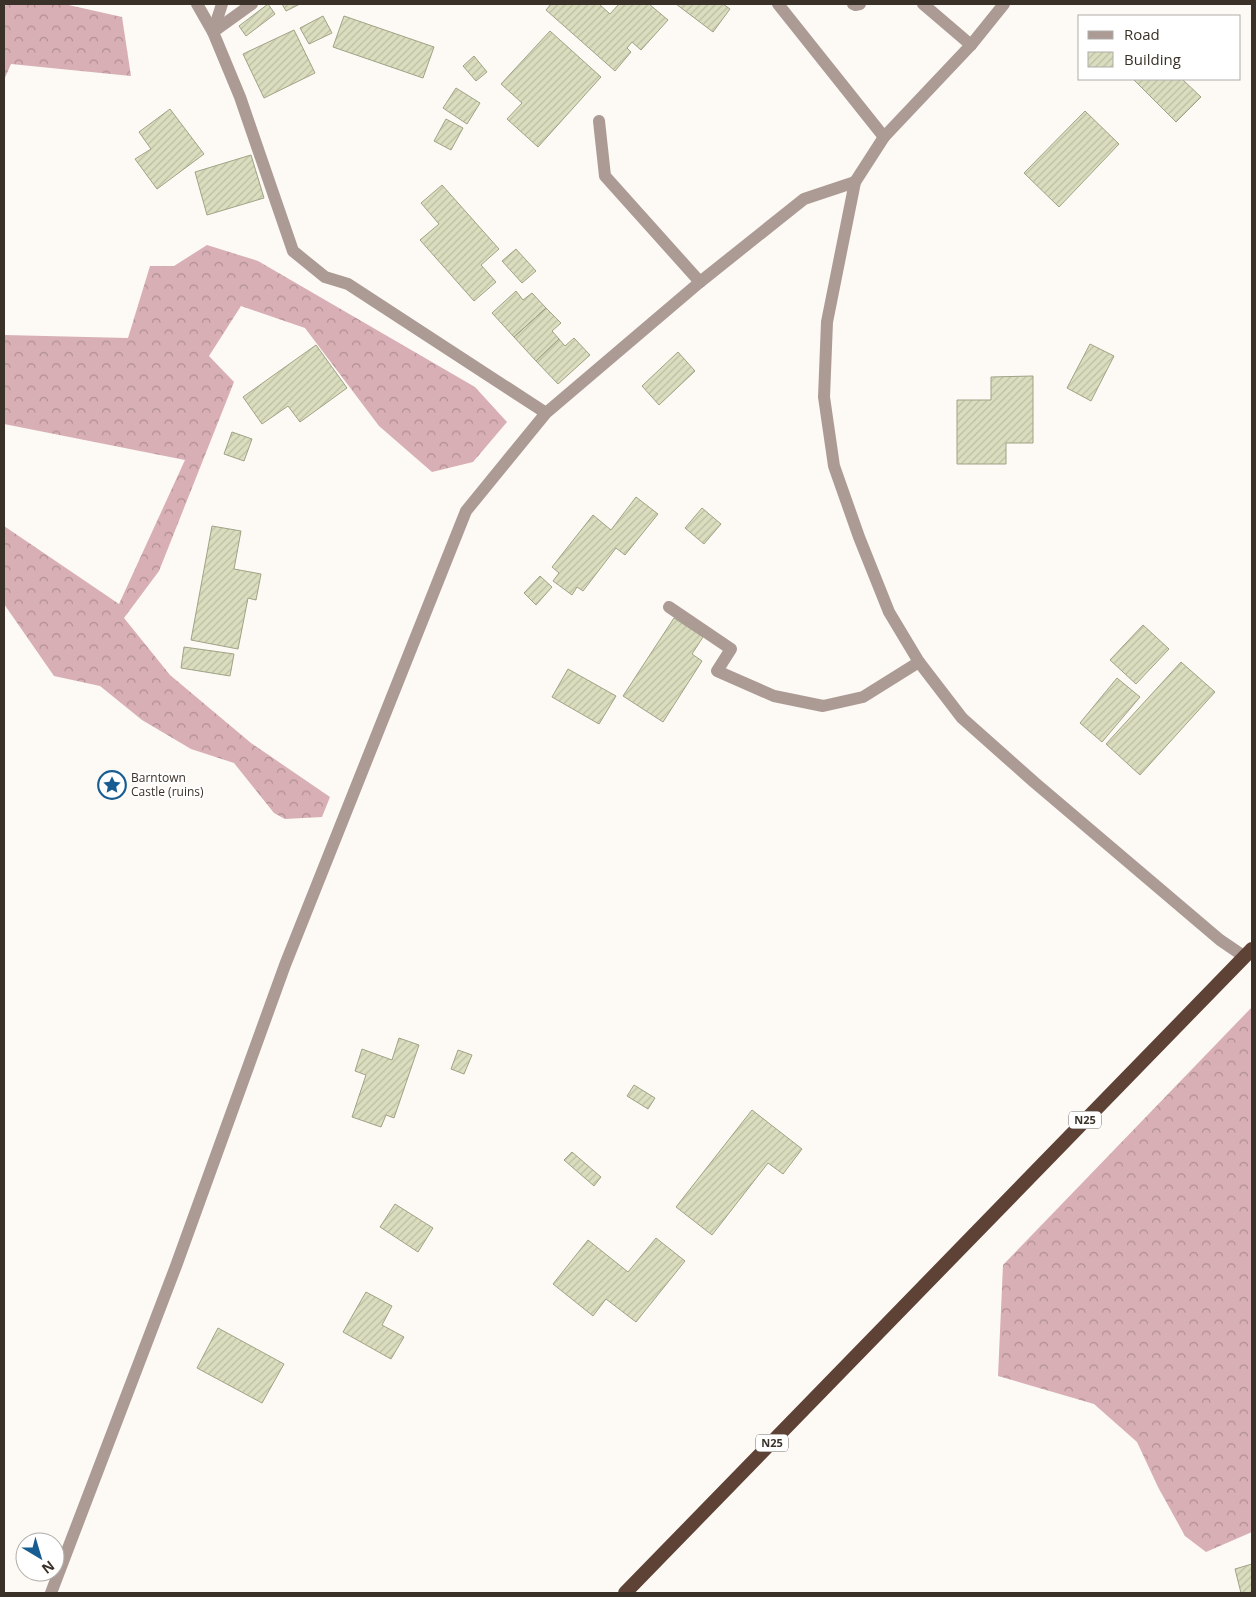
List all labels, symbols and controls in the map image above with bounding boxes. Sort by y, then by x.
legend [1078,15,1241,80]
text: Road [1124,24,1160,44]
text: Building [1124,49,1181,69]
place label: Barntown Castle (ruins) [131,769,204,800]
place icon: Barntown Castle (ruins) [97,770,127,800]
road number: N25 [1069,1112,1101,1128]
road number: N25 [756,1435,788,1452]
north arrow [15,1532,65,1582]
text: N [38,1557,59,1579]

